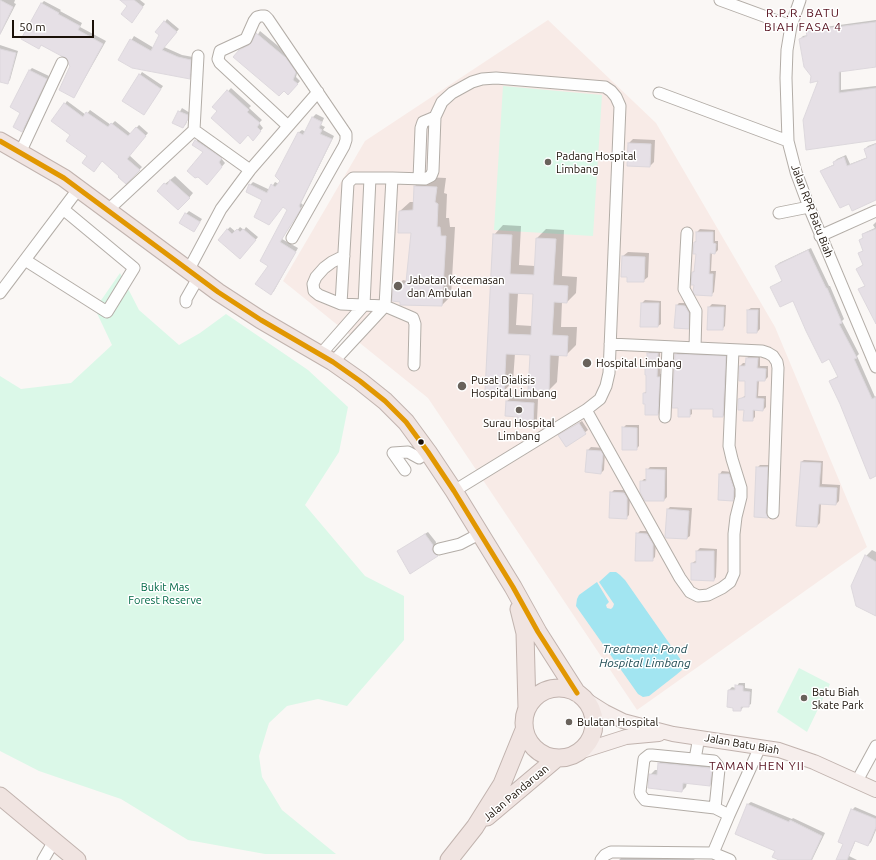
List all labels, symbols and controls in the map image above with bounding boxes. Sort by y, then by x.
district label: R.P.R. BATU BIAH FASA 4 [764,6,842,34]
scale bar [14,12,96,38]
text: 50 m [19,20,46,33]
place label: Padang Hospital Limbang [556,149,636,175]
marker: Padang Hospital Limbang [543,157,553,167]
street label: Jalan RPR Batu Biah [788,163,836,259]
place label: Jabatan Kecemasan dan Ambulan [407,273,505,299]
marker: Jabatan Kecemasan dan Ambulan [392,280,404,292]
place label: Hospital Limbang [596,356,682,370]
marker: Hospital Limbang [581,357,593,369]
place label: Pusat Dialisis Hospital Limbang [471,373,557,399]
marker: Pusat Dialisis Hospital Limbang [456,380,468,392]
marker: Surau Hospital Limbang [514,405,524,415]
place label: Surau Hospital Limbang [483,416,555,442]
unlabelled marker [416,437,426,447]
park label: Bukit Mas Forest Reserve [128,580,202,606]
water label: Treatment Pond Hospital Limbang [599,642,691,670]
place label: Batu Biah Skate Park [812,685,864,711]
marker: Batu Biah Skate Park [799,693,809,703]
place label: Bulatan Hospital [577,715,658,729]
marker: Bulatan Hospital [564,717,574,727]
street label: Jalan Batu Biah [704,731,780,757]
district label: TAMAN HEN YII [709,759,805,773]
street label: Jalan Pandaruan [481,762,551,824]

